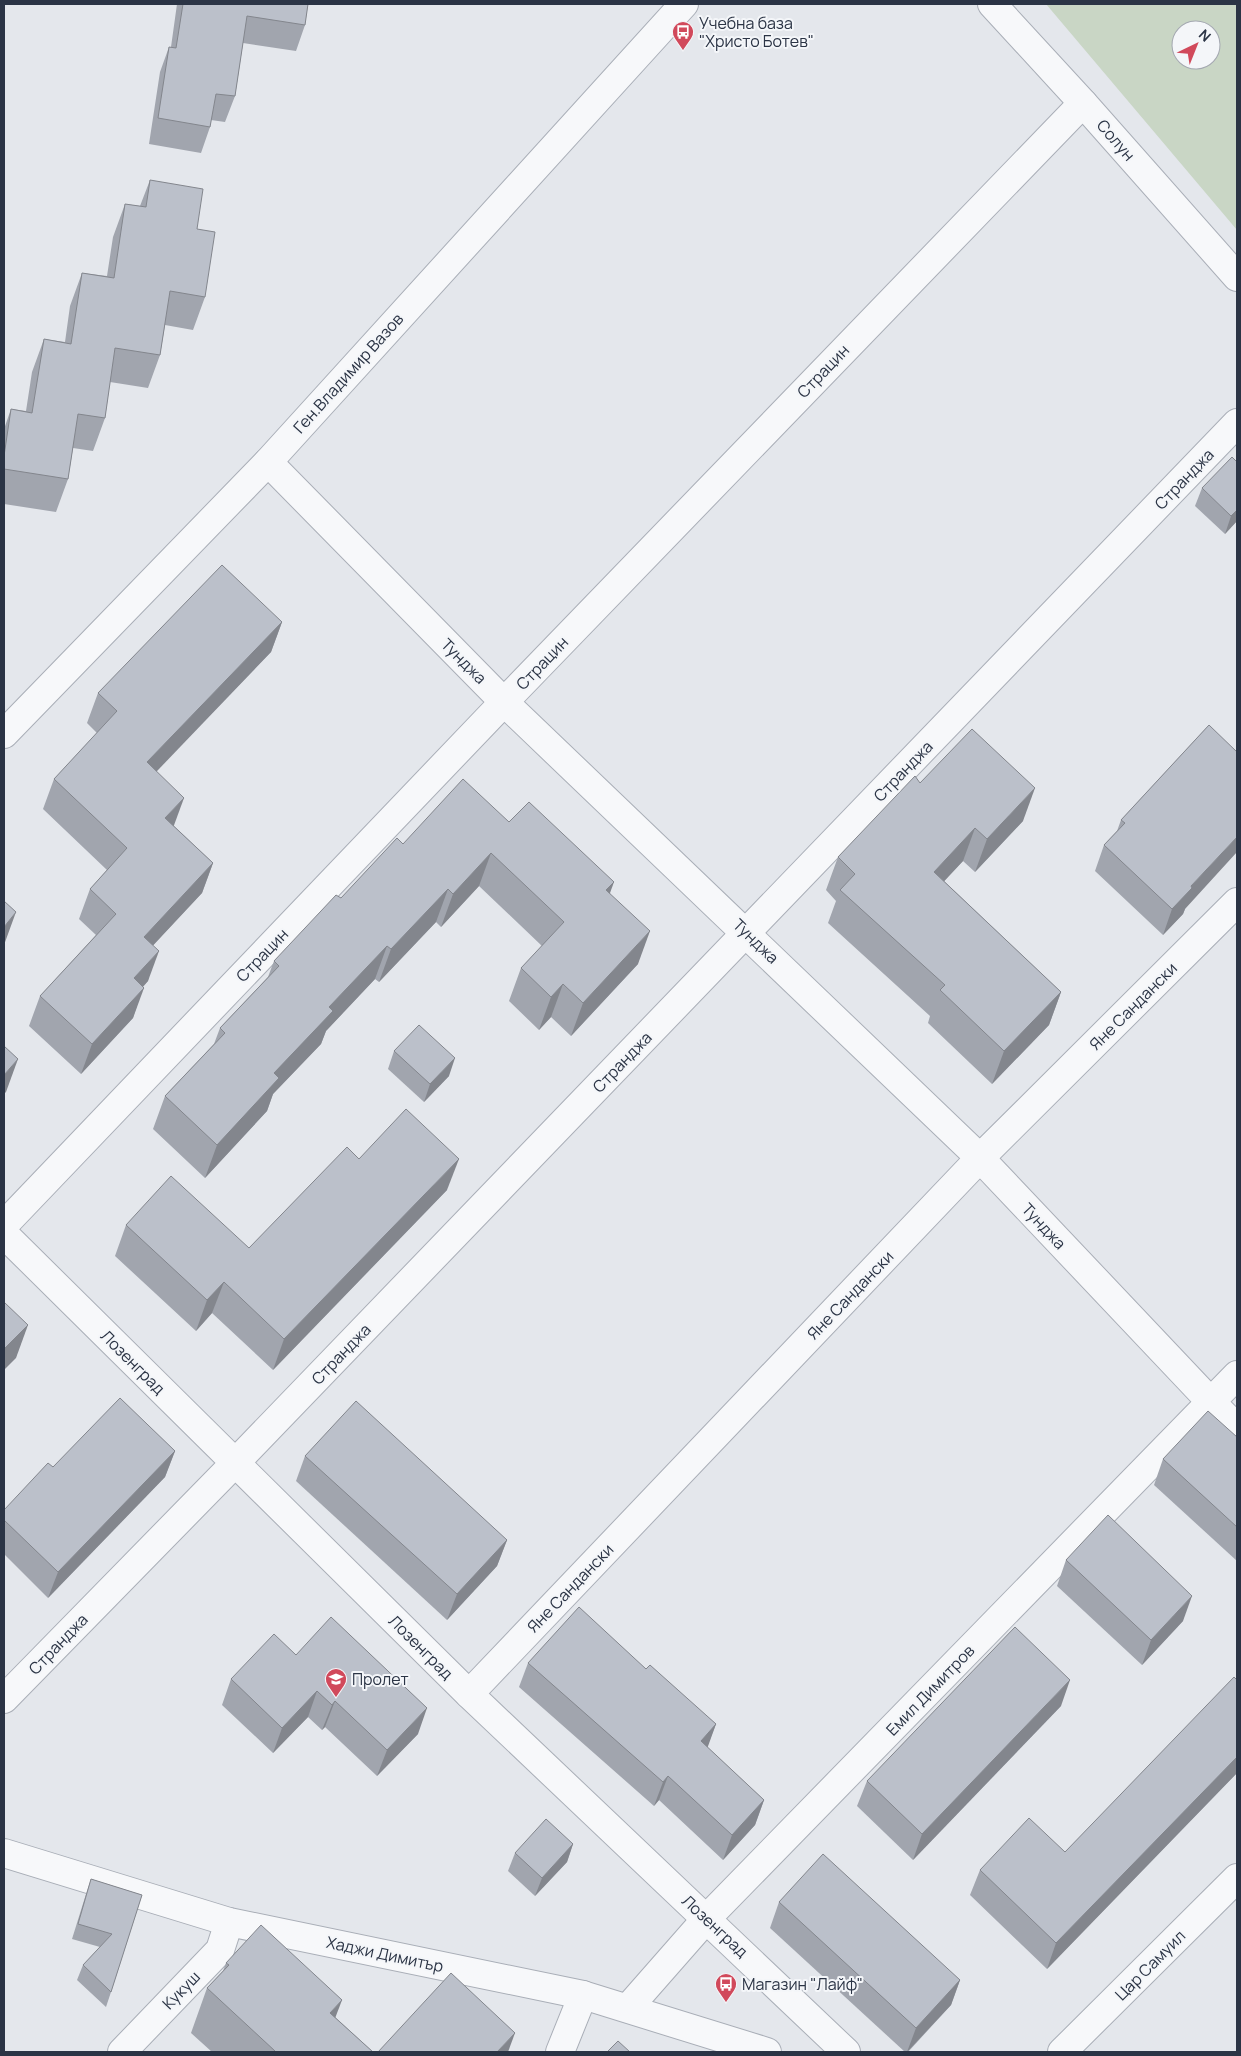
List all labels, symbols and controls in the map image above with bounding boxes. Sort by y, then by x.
place label: Учебна база "Христо Ботев" [699,12,814,52]
bus stop icon: Учебна база "Христо Ботев" [671,20,695,51]
north arrow [1171,20,1221,70]
text: N [1195,25,1215,46]
street label: Солун [1092,115,1140,165]
street label: Ген.Владимир Вазов [288,308,408,438]
street label: Страцин [792,339,854,403]
street label: Странджа [1149,444,1219,514]
street label: Страцин [511,631,573,695]
street label: Тунджа [437,634,491,688]
street label: Странджа [868,736,938,806]
street label: Тунджа [728,914,784,968]
street label: Страцин [231,923,293,987]
street label: Яне Сандански [1084,957,1182,1055]
street label: Странджа [587,1027,657,1097]
street label: Тунджа [1017,1198,1071,1254]
street label: Яне Сандански [802,1246,898,1344]
street label: Странджа [306,1319,376,1389]
street label: Лозенград [96,1325,170,1399]
street label: Яне Сандански [522,1539,618,1637]
street label: Странджа [23,1609,93,1679]
street label: Лозенград [384,1610,458,1684]
street label: Емил Димитров [881,1639,979,1740]
school or university icon: Пролет [324,1667,348,1698]
place label: Пролет [352,1668,409,1690]
street label: Лозенград [677,1890,753,1963]
street label: Цар Самуил [1110,1925,1190,2005]
street label: Хаджи Димитър [324,1931,446,1977]
street label: Кукуш [157,1966,205,2014]
bus stop icon: Магазин "Лайф" [714,1972,738,2003]
place label: Магазин "Лайф" [742,1973,863,1995]

